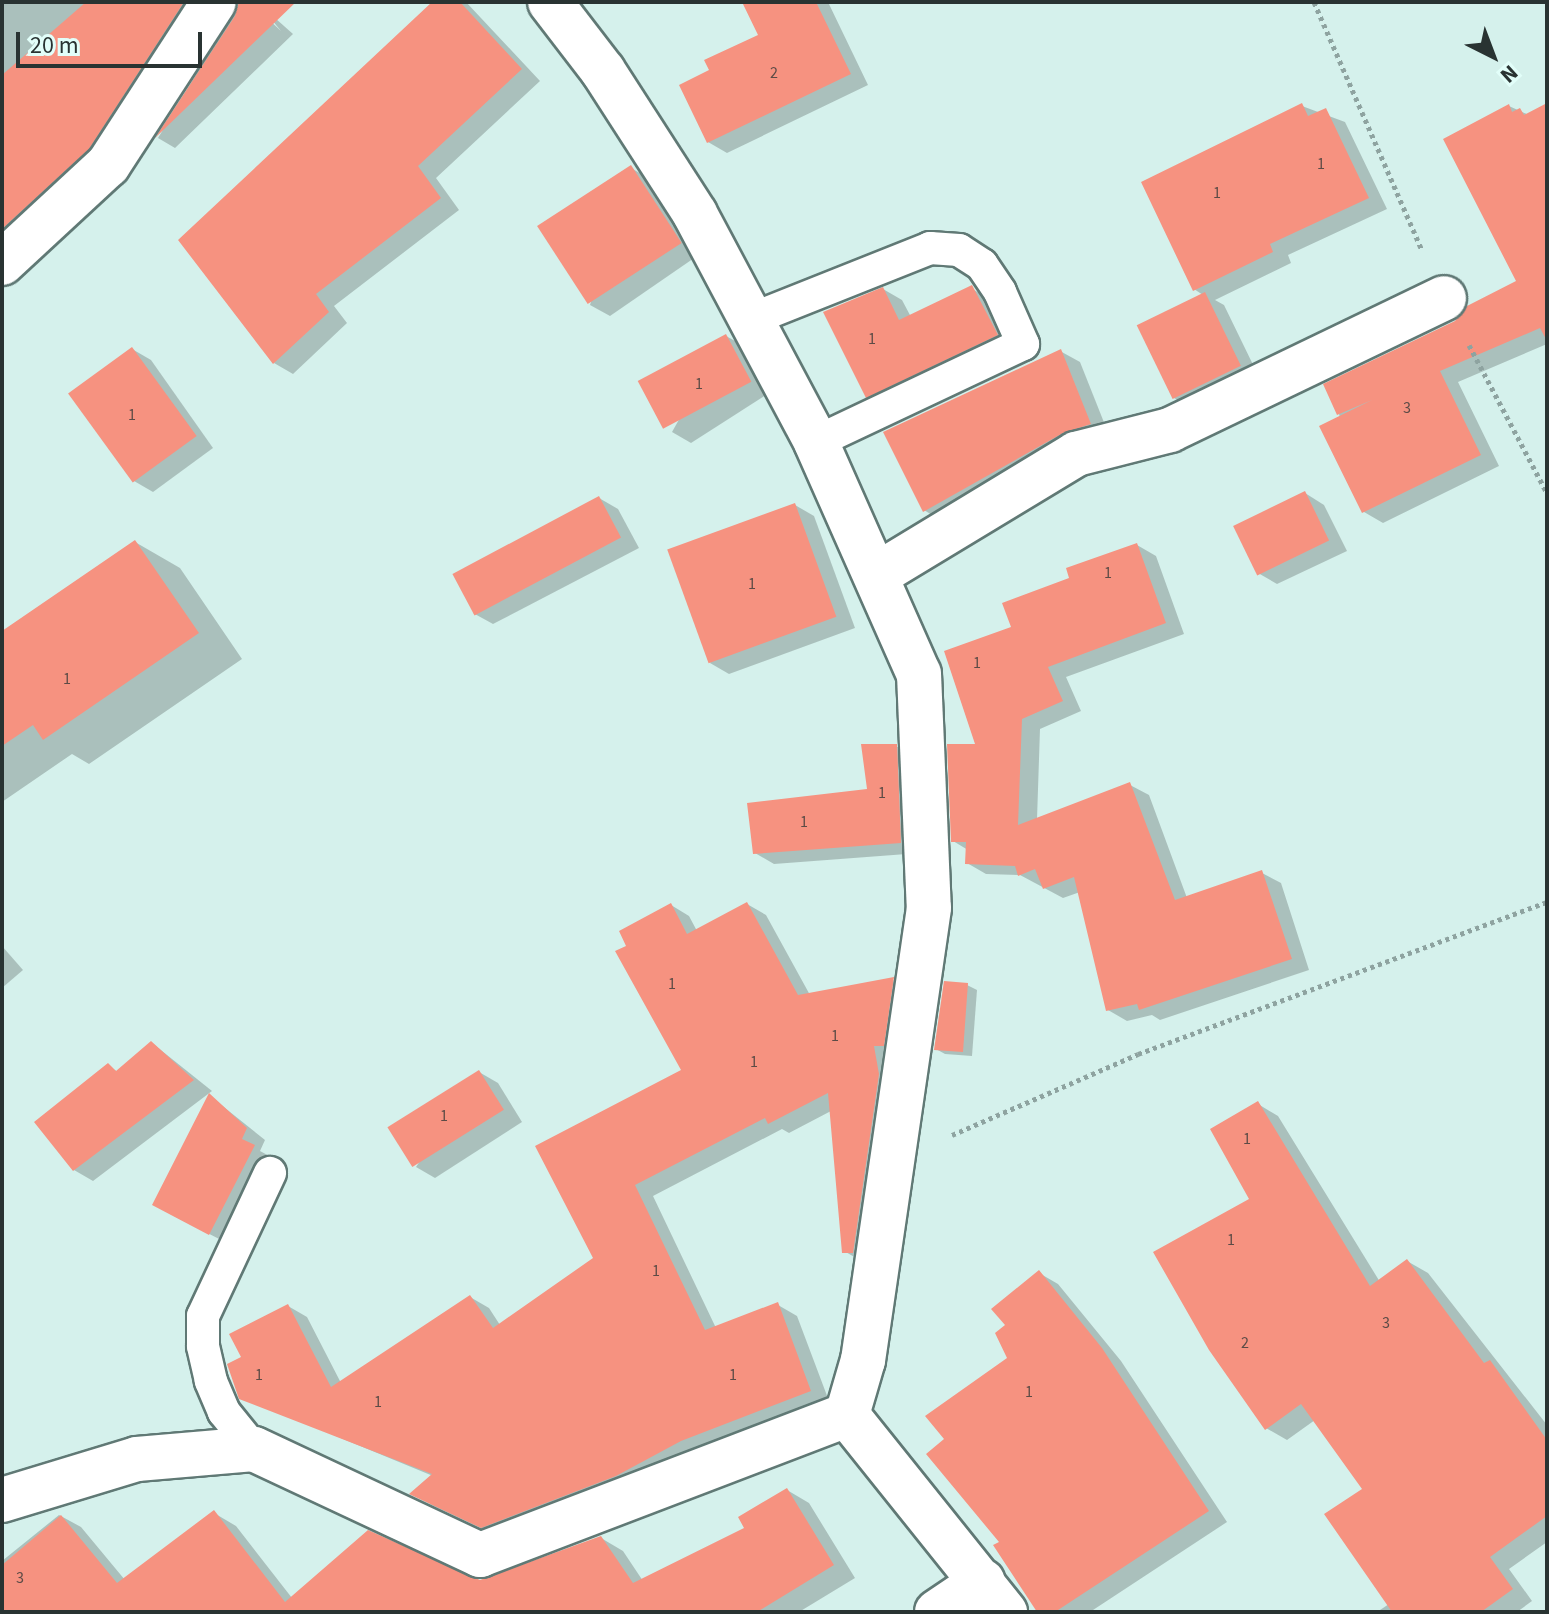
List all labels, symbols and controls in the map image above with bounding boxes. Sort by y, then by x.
scale bar [20,16,206,66]
north arrow [1453,16,1533,96]
text: 20 m [30,28,79,63]
text: N [1493,57,1525,91]
house number: 2 [770,63,778,83]
house number: 1 [1317,154,1325,174]
house number: 1 [1213,183,1221,203]
house number: 1 [868,329,876,349]
house number: 1 [695,374,703,394]
house number: 3 [1403,398,1411,418]
house number: 1 [128,405,136,425]
house number: 1 [1104,563,1112,583]
house number: 1 [748,574,756,594]
house number: 1 [973,653,981,673]
house number: 1 [63,669,71,689]
house number: 1 [878,783,886,803]
house number: 1 [800,812,808,832]
house number: 1 [668,974,676,994]
house number: 1 [831,1026,839,1046]
house number: 1 [750,1052,758,1072]
house number: 1 [440,1106,448,1126]
house number: 1 [1243,1129,1251,1149]
house number: 1 [1227,1230,1235,1250]
house number: 1 [652,1261,660,1281]
house number: 3 [1382,1313,1390,1333]
house number: 2 [1241,1333,1249,1353]
house number: 1 [255,1365,263,1385]
house number: 1 [729,1365,737,1385]
house number: 1 [1025,1382,1033,1402]
house number: 1 [374,1392,382,1412]
house number: 3 [16,1568,24,1588]

